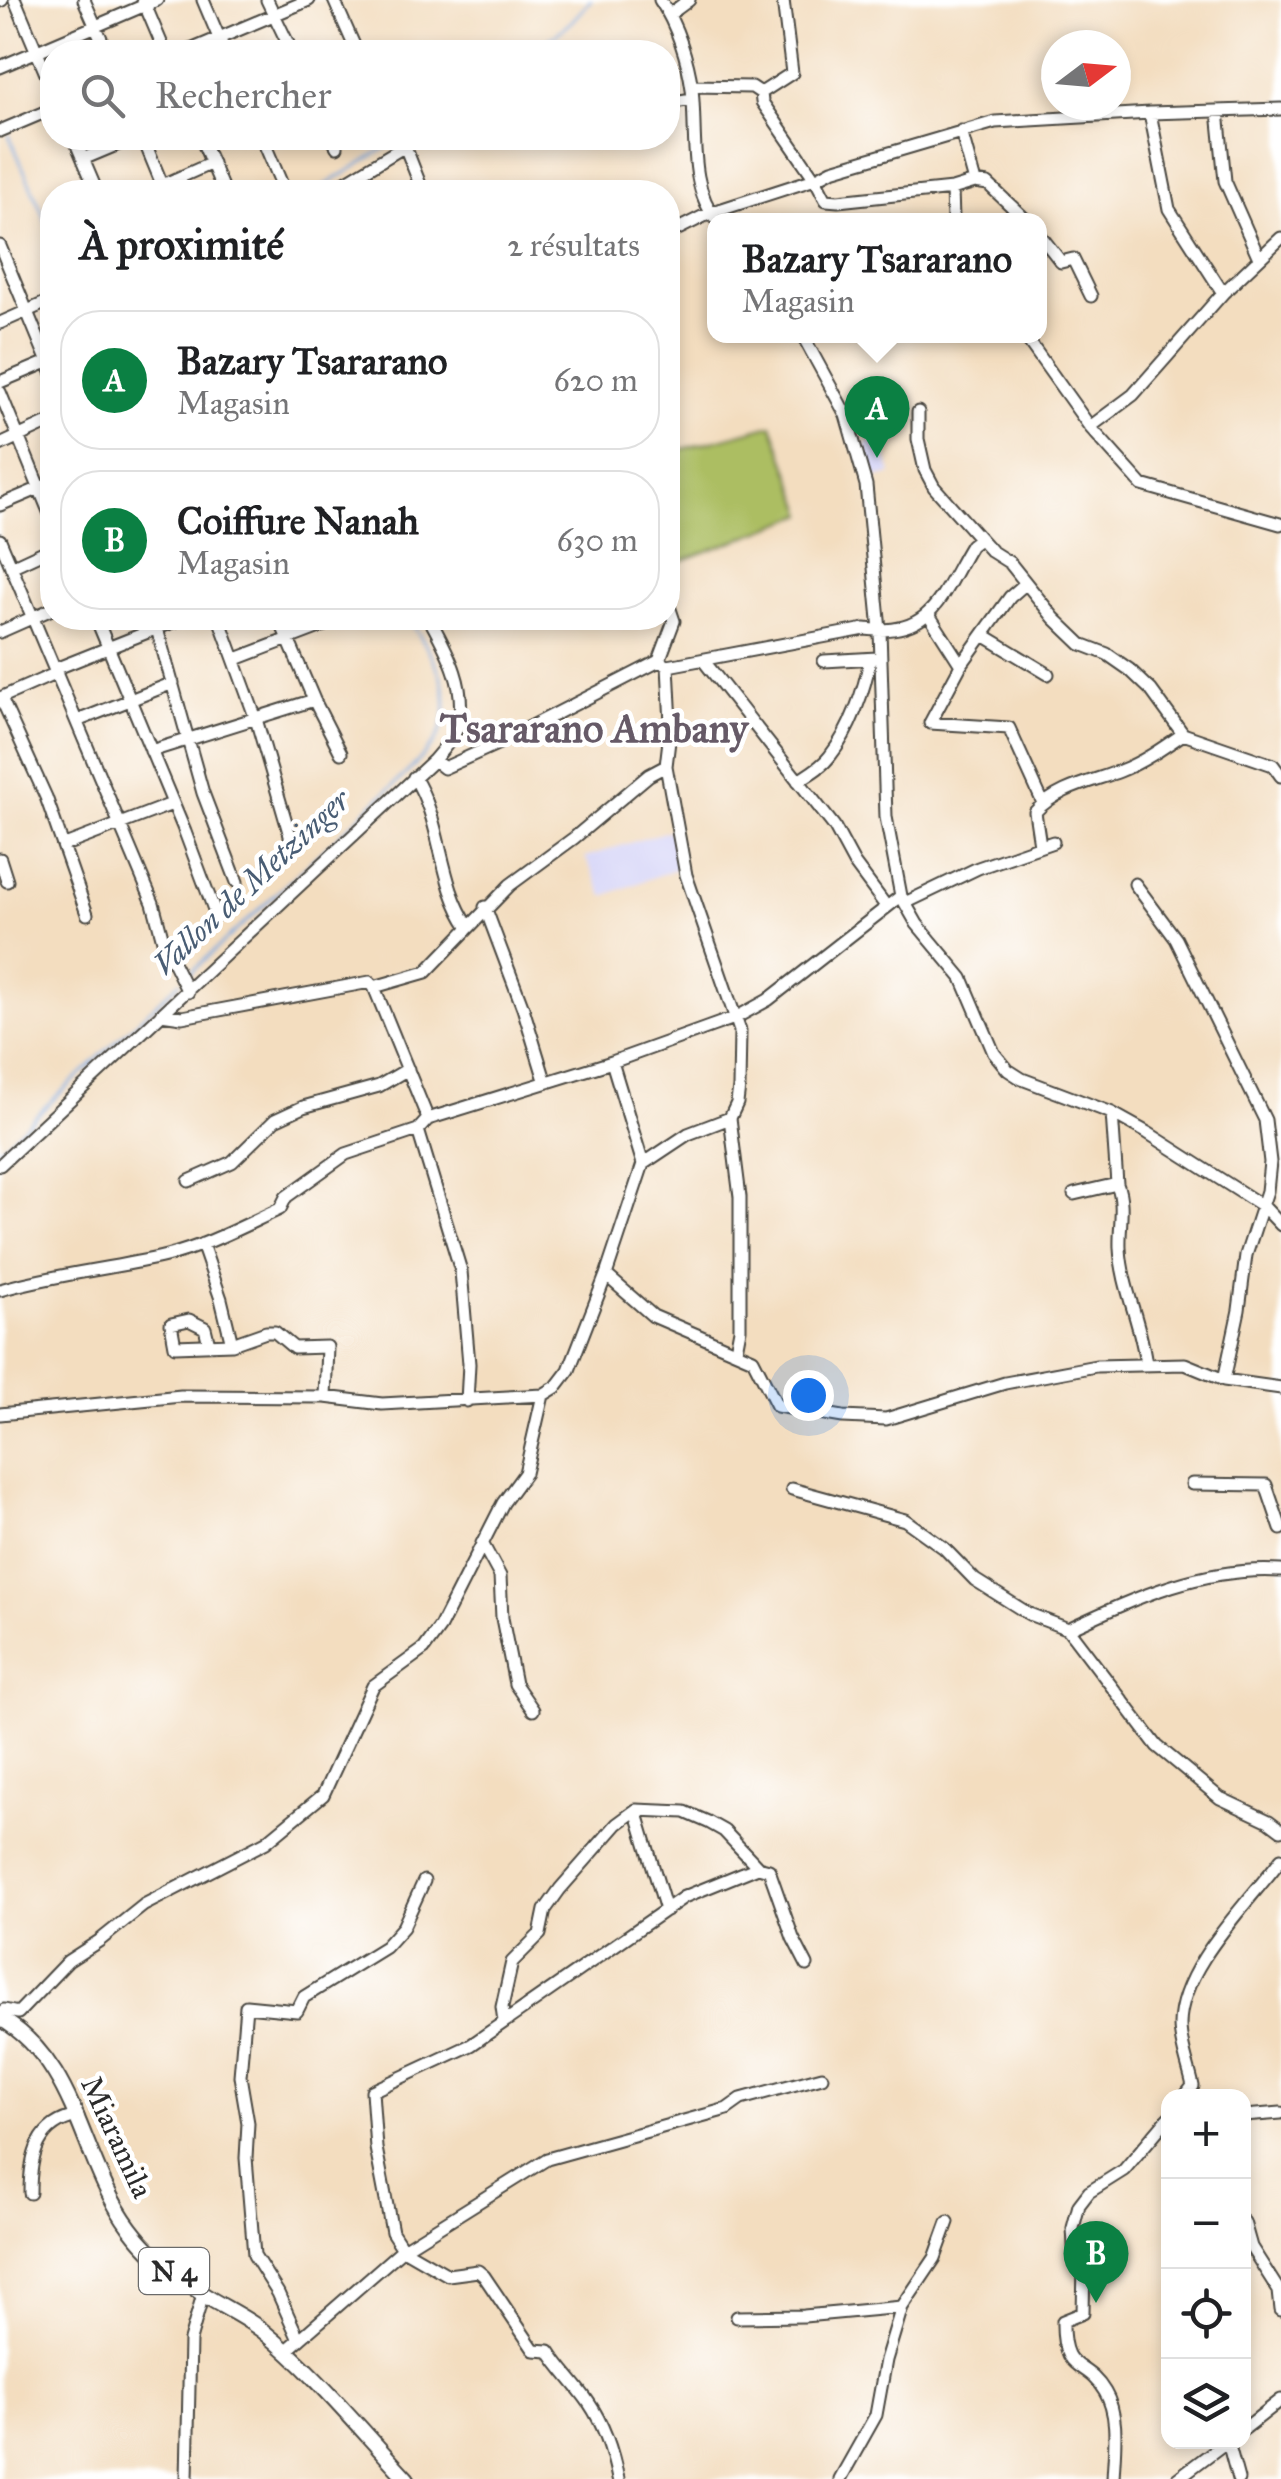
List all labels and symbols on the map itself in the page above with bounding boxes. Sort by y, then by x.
north arrow [1041,30,1131,120]
pin: A [844,376,910,458]
district label: Tsararano Ambany [440,704,750,753]
water label: Vallon de Metzinger [144,780,359,984]
your location [783,1370,834,1421]
street label: Miaramila [73,2070,161,2204]
pin: B [1064,2220,1128,2303]
road number: N 4 [139,2248,209,2294]

